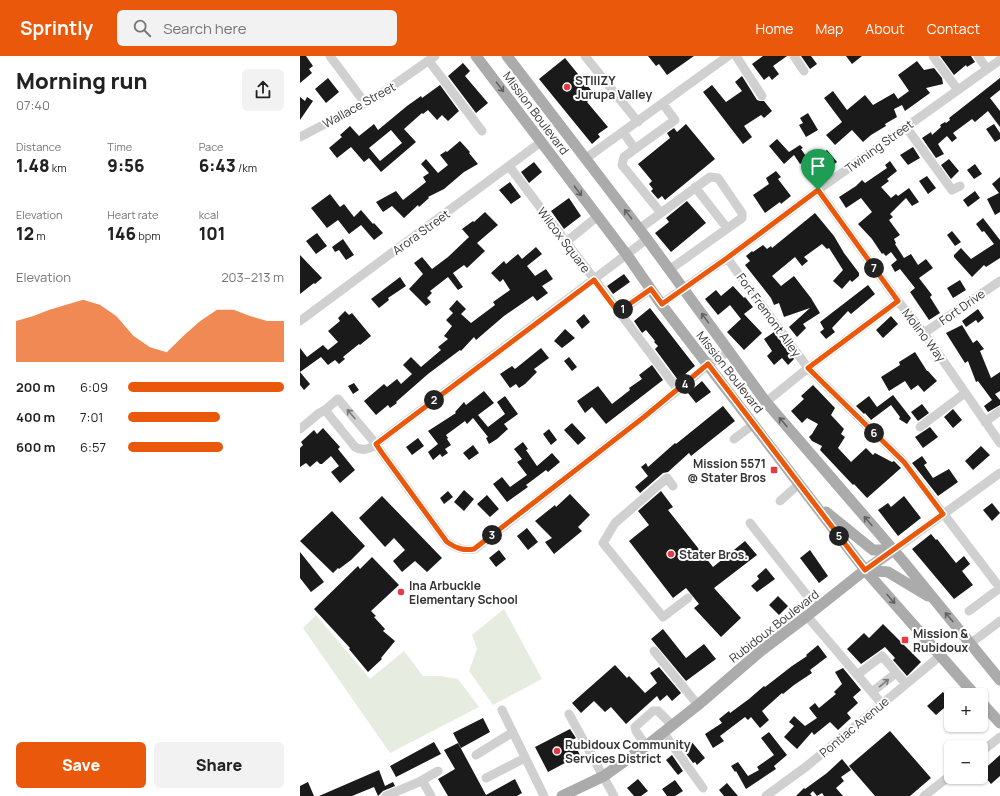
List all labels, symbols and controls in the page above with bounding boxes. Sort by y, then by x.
search box [117,10,397,46]
text: Sprintly [20,15,93,41]
icon: search [131,17,153,39]
text: Search here [163,18,247,39]
text: Home [756,19,793,38]
text: Map [815,19,843,38]
text: About [865,19,905,38]
text: Contact [927,19,980,38]
text: Morning run [16,66,147,96]
street label: Mission Boulevard [499,68,573,158]
button: share [242,69,284,111]
place label: STIIIZY Jurupa Valley [575,72,652,103]
street label: Wallace Street [320,78,399,132]
one-way arrow [496,81,504,92]
marker: STIIIZY Jurupa Valley [562,82,572,92]
text: 07:40 [16,96,50,114]
street label: Twining Street [842,115,917,176]
text: Distance [16,139,61,154]
text: Time [107,139,132,154]
text: Pace [199,139,224,154]
pin [801,149,835,190]
text: 1.48 [16,154,50,177]
text: 9:56 [107,154,145,177]
text: 6:43 [199,154,236,177]
icon: arrive [807,155,829,177]
text: km [50,160,67,175]
text: /km [236,160,257,175]
one-way arrow [574,185,583,196]
street label: Wilcox Square [534,204,594,276]
street label: Arora Street [389,205,453,259]
text: Elevation [16,207,62,222]
text: Heart rate [107,207,158,222]
text: kcal [199,207,219,222]
one-way arrow [623,209,632,220]
text: 12 [16,222,34,245]
text: 146 [107,222,136,245]
text: 101 [199,222,226,245]
text: m [34,228,46,243]
text: bpm [136,228,161,243]
pin: 7 [864,258,884,278]
text: 7 [871,260,877,275]
text: Elevation [16,268,71,286]
text: 203–213 m [221,268,284,286]
street label: Fort Fremont Alley [733,270,806,361]
street label: Fort Drive [936,285,988,329]
pin: 1 [613,299,633,319]
text: 1 [621,301,625,316]
street label: Molino Way [898,305,950,366]
one-way arrow [701,313,709,324]
street label: Mission Boulevard [693,327,767,417]
pin: 4 [675,374,695,394]
text: 4 [682,376,688,391]
text: 200 m [16,378,55,396]
text: 6:09 [80,378,108,396]
pin: 2 [424,390,444,410]
text: 2 [431,392,437,407]
text: 400 m [16,408,55,426]
text: 7:01 [80,408,103,426]
one-way arrow [346,409,355,420]
one-way arrow [779,417,788,428]
pin: 6 [864,423,884,443]
text: 6 [871,425,877,440]
text: 600 m [16,438,55,456]
text: 6:57 [80,438,106,456]
place label: Mission 5571 @ Stater Bros [687,455,766,486]
marker: Mission 5571 @ Stater Bros [769,465,779,475]
one-way arrow [864,515,873,526]
pin: 3 [482,525,502,545]
pin: 5 [829,526,849,546]
text: 3 [489,527,495,542]
text: 5 [836,528,842,543]
place label: Stater Bros. [679,546,748,563]
marker: Stater Bros. [666,549,676,559]
place label: Ina Arbuckle Elementary School [409,577,518,608]
street label: Rubidoux Boulevard [726,586,822,666]
marker: Ina Arbuckle Elementary School [396,587,406,597]
one-way arrow [886,594,895,605]
one-way arrow [945,612,954,622]
place label: Mission & Rubidoux [913,625,969,656]
marker: Mission & Rubidoux [900,635,910,645]
one-way arrow [878,678,889,687]
map controls [944,688,988,784]
button: + [944,688,988,732]
street label: Pontiac Avenue [816,693,892,761]
place label: Rubidoux Community Services District [565,736,691,767]
button: − [944,740,988,784]
button: Save [16,742,146,788]
button: Share [154,742,284,788]
marker: Rubidoux Community Services District [552,746,562,756]

